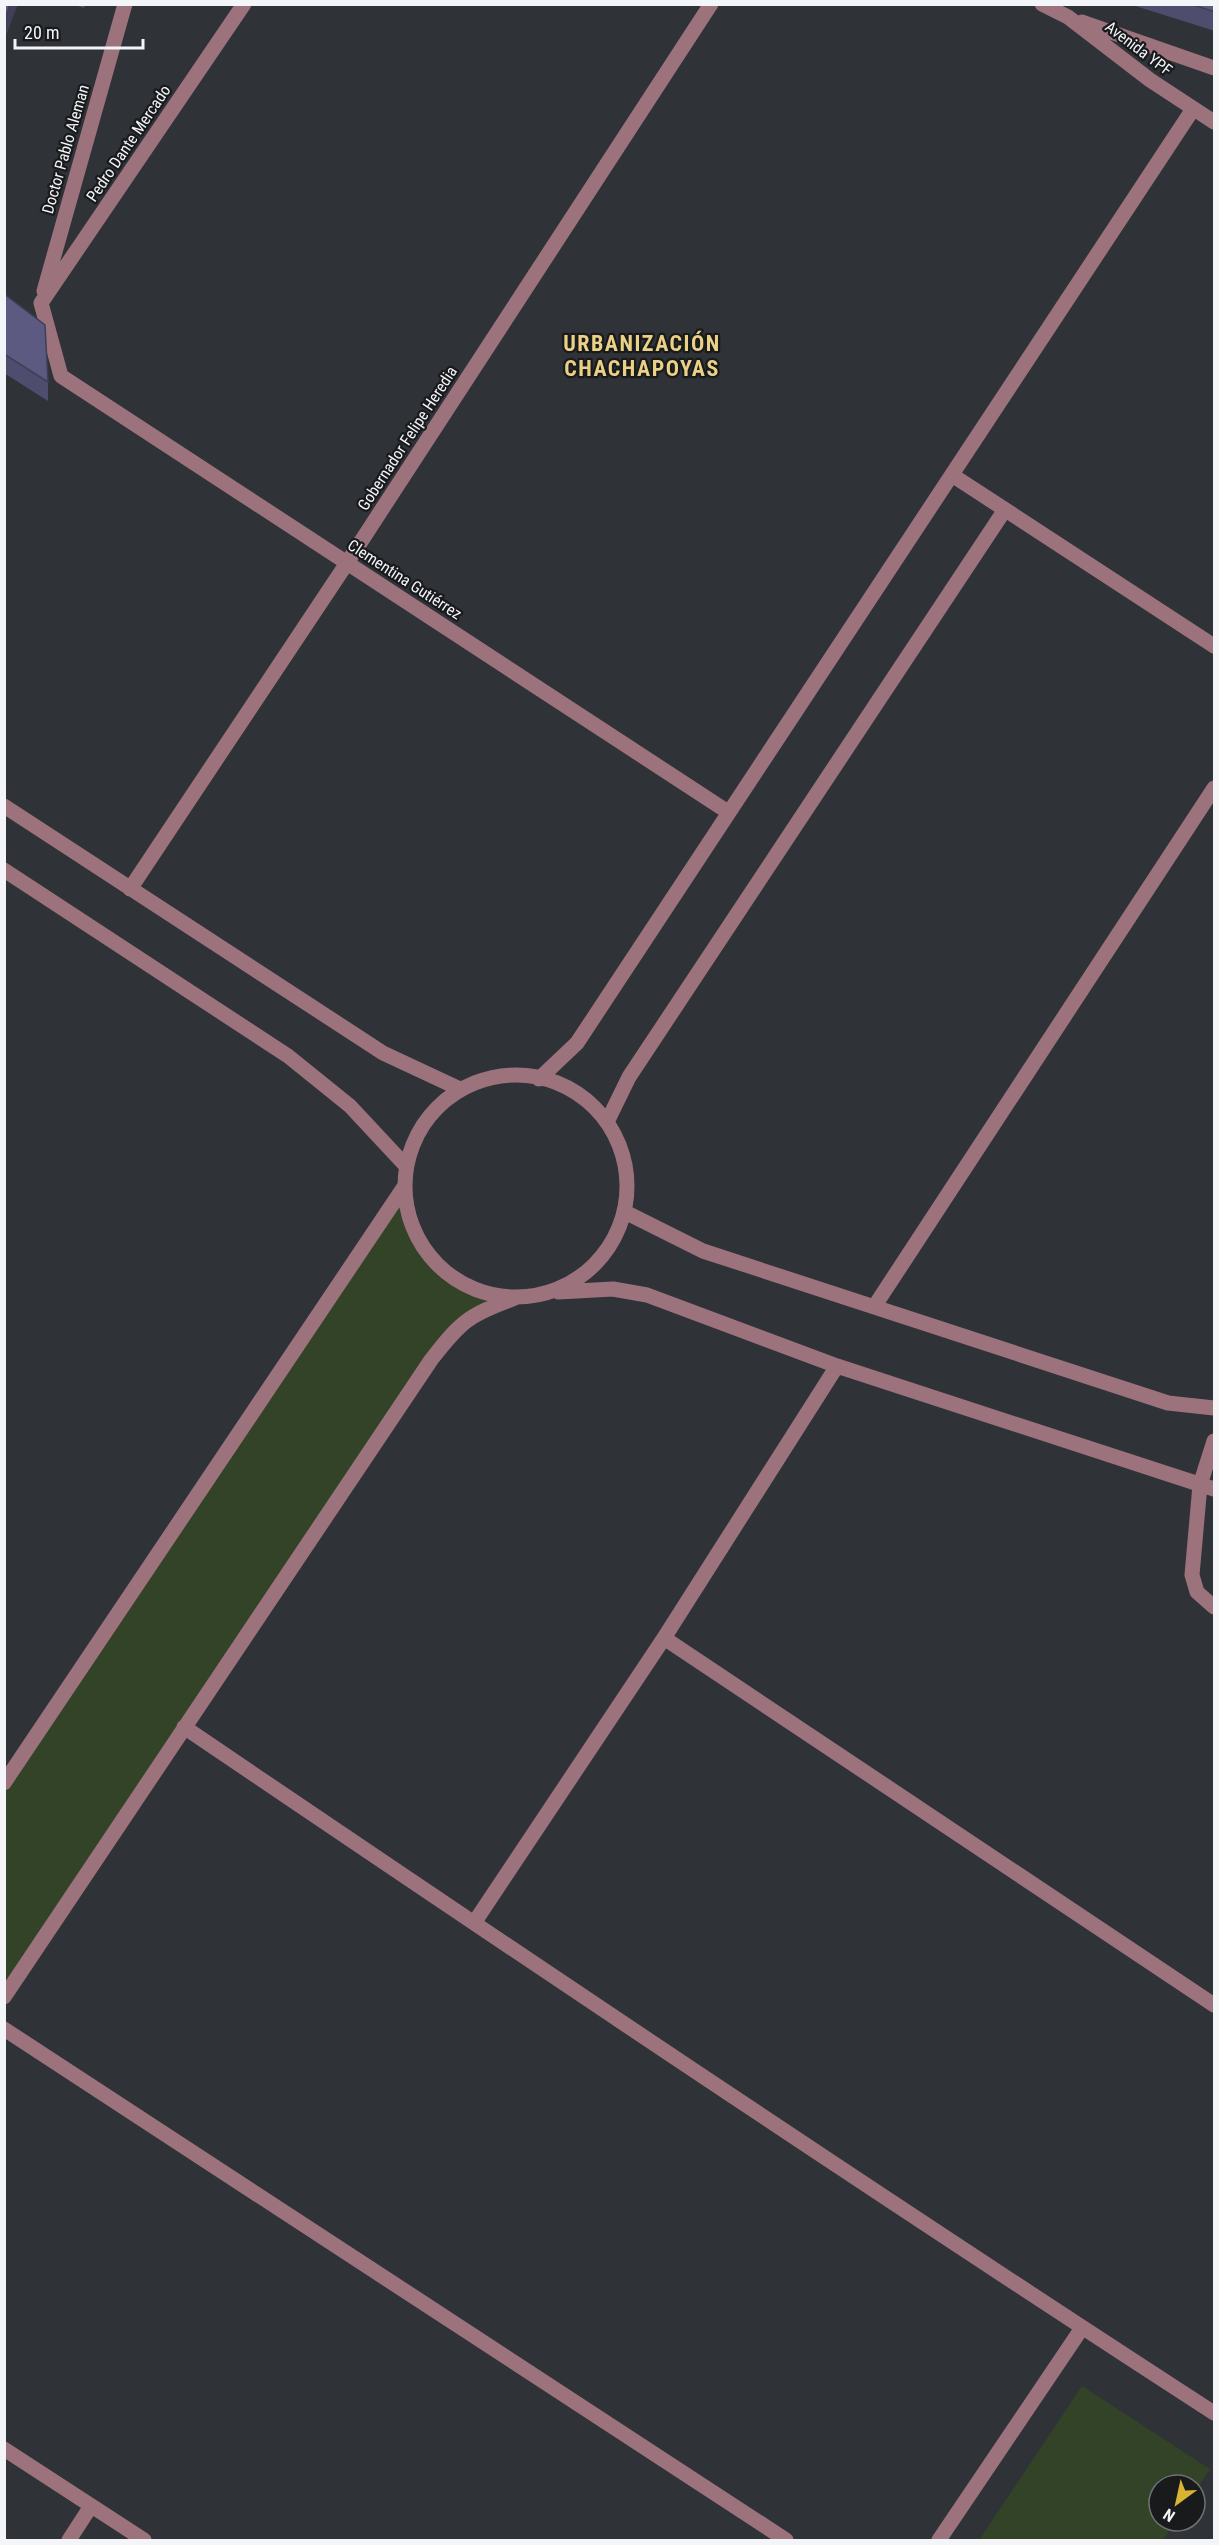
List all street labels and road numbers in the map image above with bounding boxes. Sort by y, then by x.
street label: Avenida YPF [1102,17,1176,80]
street label: Pedro Dante Mercado [82,81,174,205]
street label: Doctor Pablo Aleman [38,82,93,216]
street label: Gobernador Felipe Heredia [354,363,461,514]
street label: Clementina Gutiérrez [344,535,465,623]

